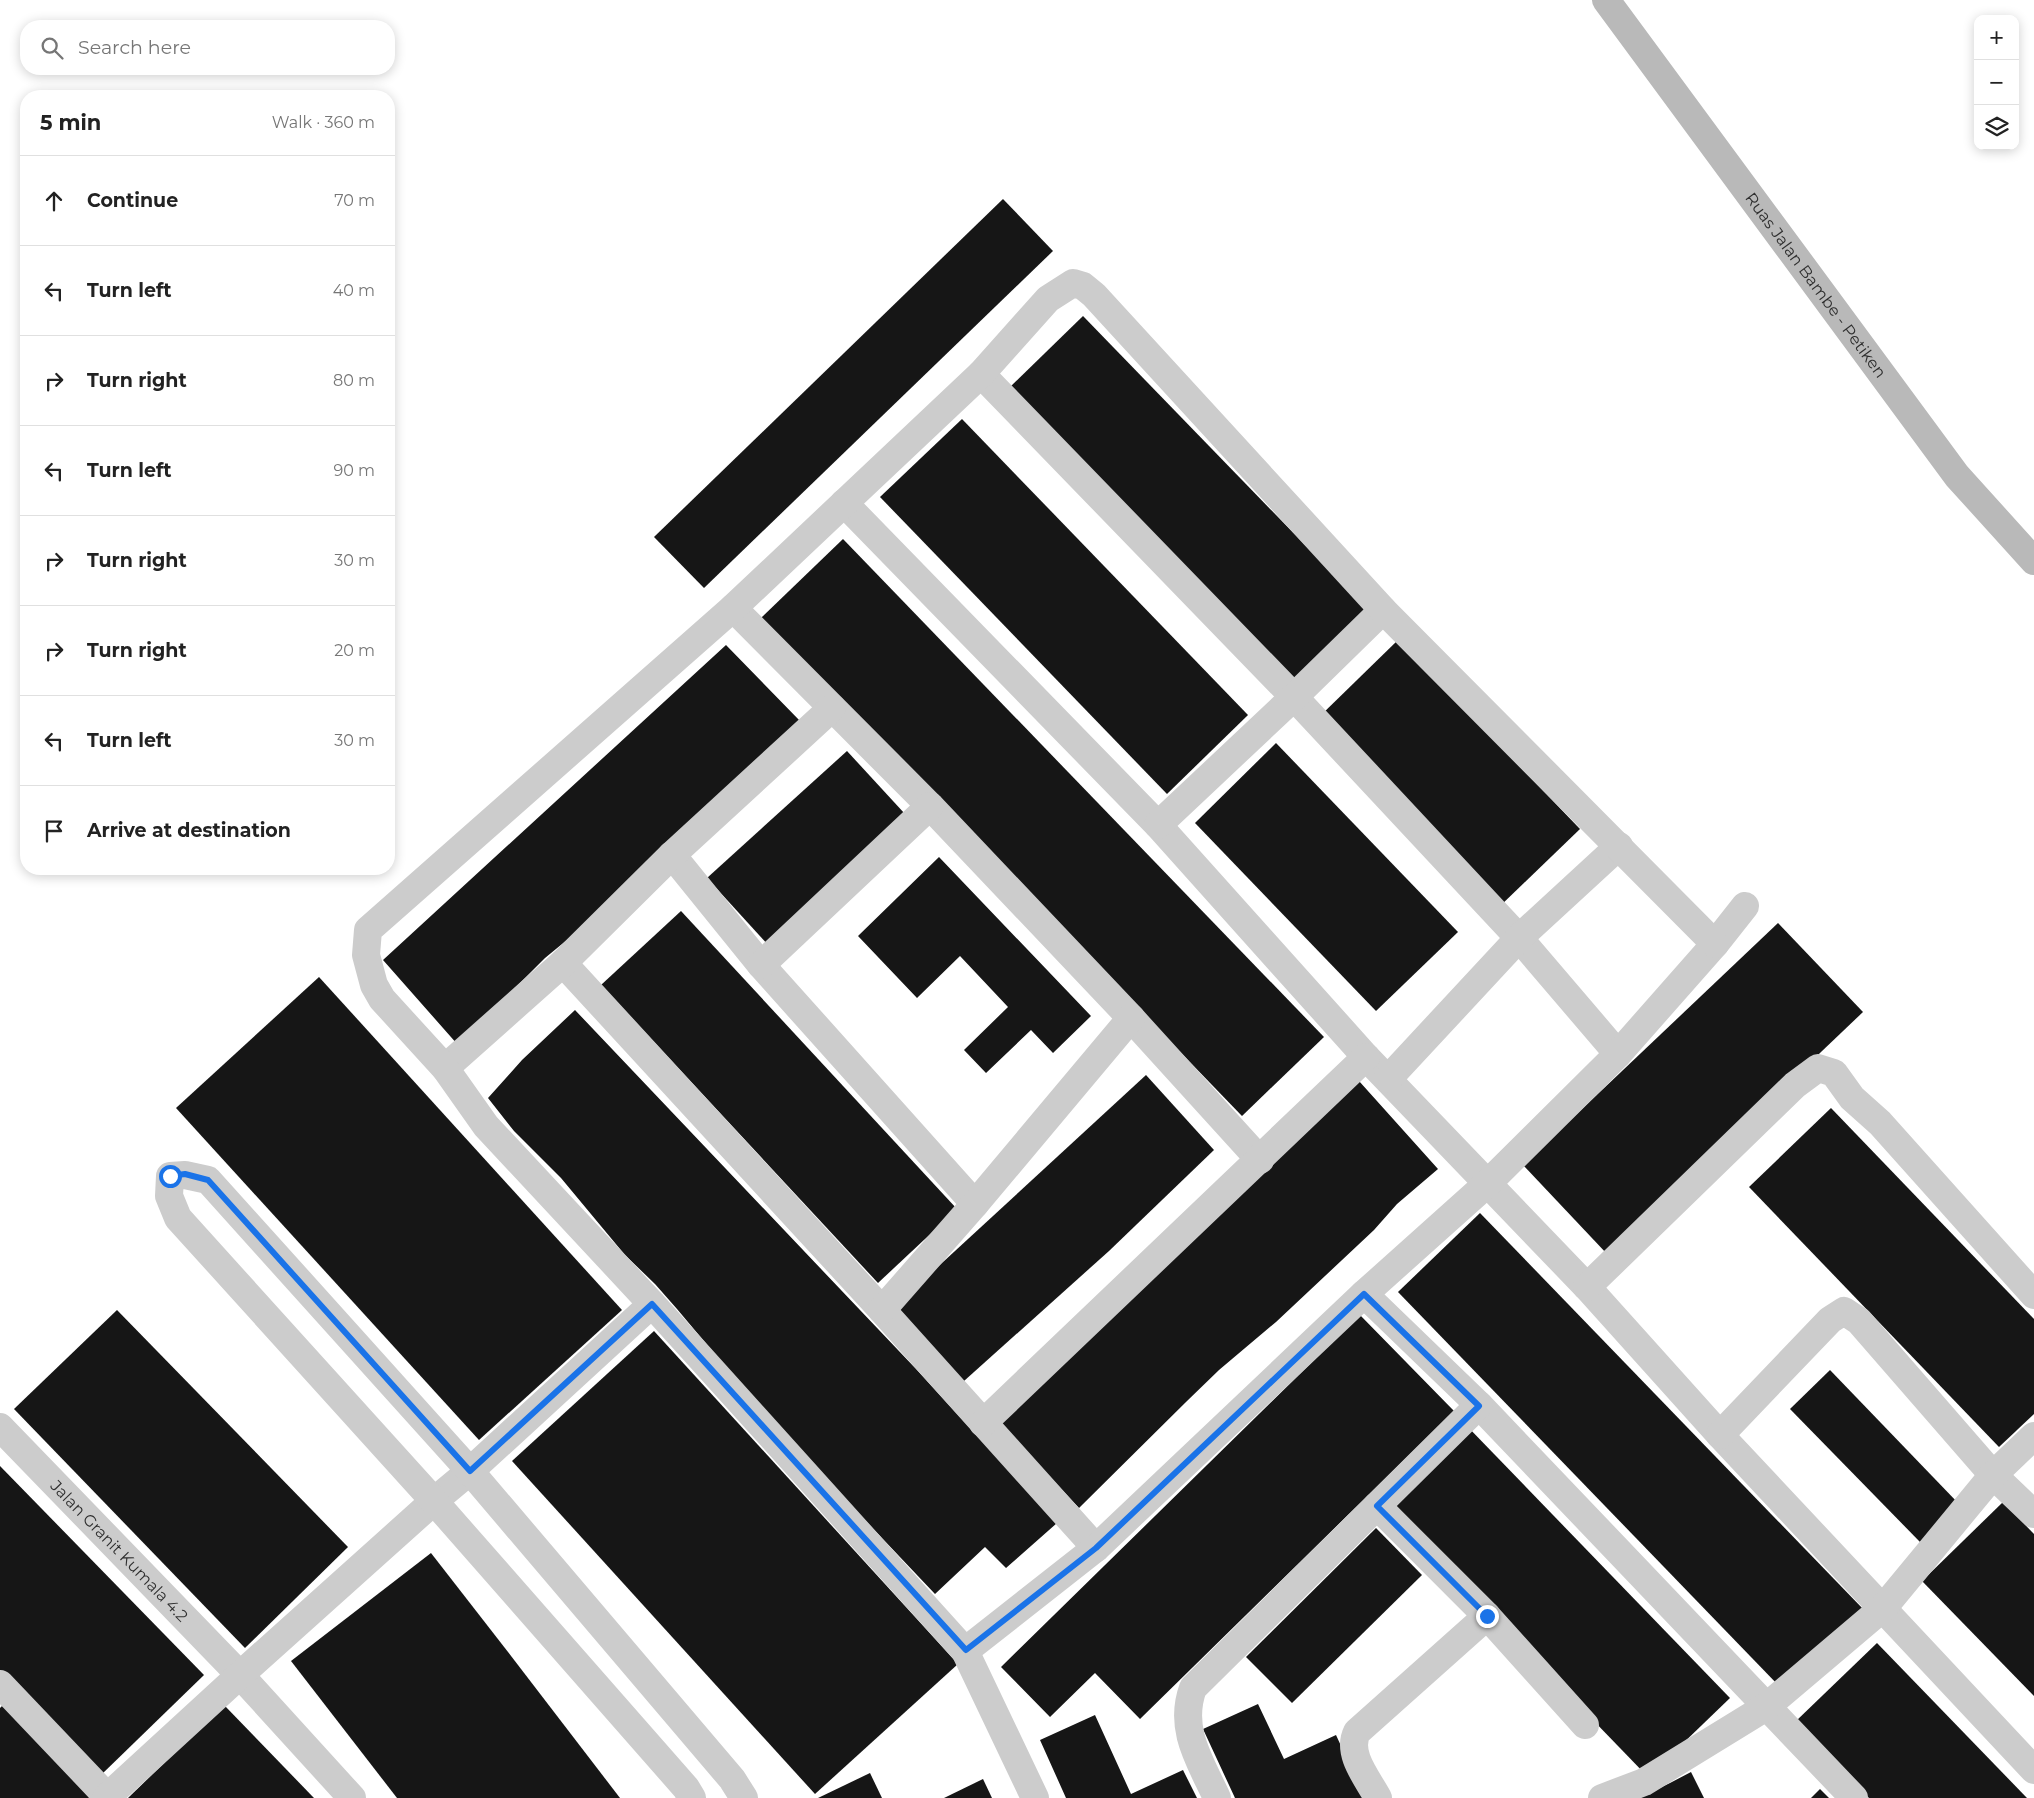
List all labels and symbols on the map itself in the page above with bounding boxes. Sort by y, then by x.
street label: Ruas Jalan Bambe - Petiken [1742,189,1891,381]
route start [159,1165,182,1188]
street label: Jalan Granit Kumala 4.2 [46,1475,192,1625]
route end [1476,1605,1499,1628]

